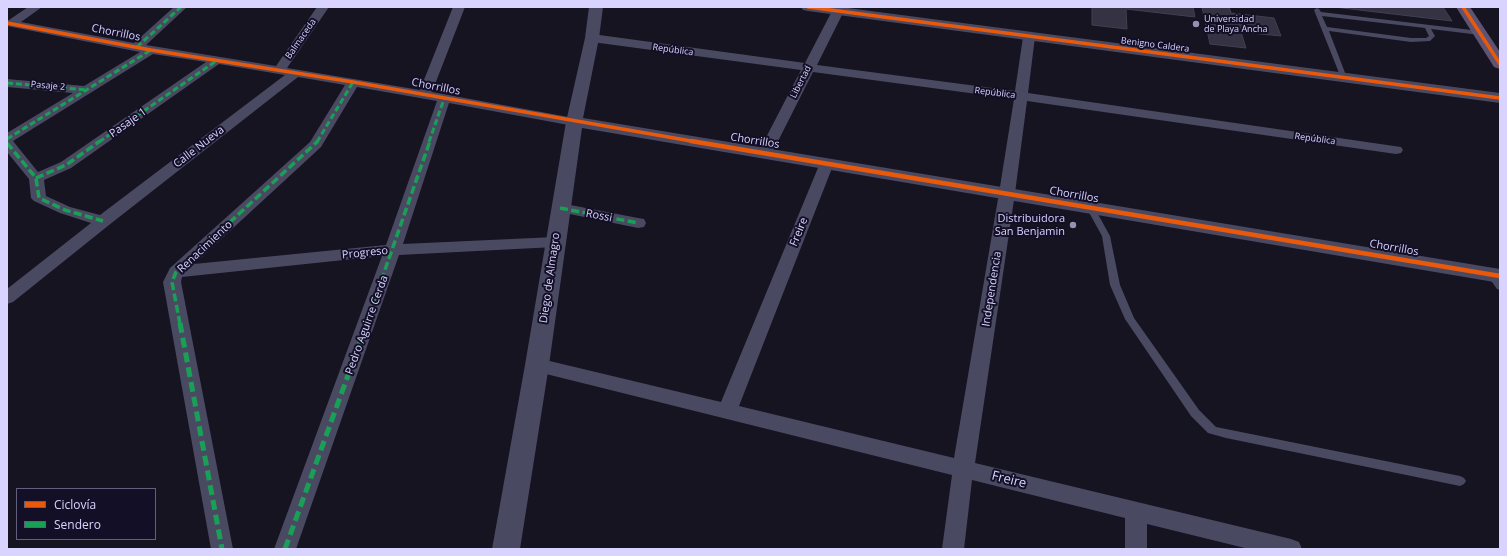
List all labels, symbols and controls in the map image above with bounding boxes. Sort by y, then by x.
place label: Universidad de Playa Ancha [1204,14,1267,35]
street label: Balmaceda [283,17,319,61]
marker: Universidad de Playa Ancha [1191,19,1201,29]
street label: Chorrillos [90,22,142,44]
street label: Benigno Caldera [1120,35,1190,55]
street label: República [652,42,694,58]
street label: Libertad [788,64,814,100]
street label: Chorrillos [410,76,462,98]
street label: Pasaje 2 [30,79,66,93]
street label: República [974,85,1016,101]
street label: Pasaje 1 [107,105,149,141]
street label: Calle Nueva [171,123,227,171]
street label: Chorrillos [730,131,780,151]
street label: República [1294,131,1336,147]
street label: Chorrillos [1048,184,1100,206]
street label: Rossi [585,207,613,225]
place label: Distribuidora San Benjamin [995,212,1065,238]
street label: Freire [787,216,811,248]
street label: Renacimiento [175,218,235,276]
marker: Distribuidora San Benjamin [1068,220,1078,230]
street label: Diego de Almagro [537,232,563,324]
street label: Chorrillos [1368,237,1420,259]
street label: Progreso [341,244,389,262]
street label: Independencia [980,250,1004,328]
street label: Pedro Aguirre Cerda [343,274,391,376]
street label: Freire [990,468,1028,492]
legend [16,488,156,540]
text: Ciclovía [54,496,96,513]
text: Sendero [54,516,101,533]

